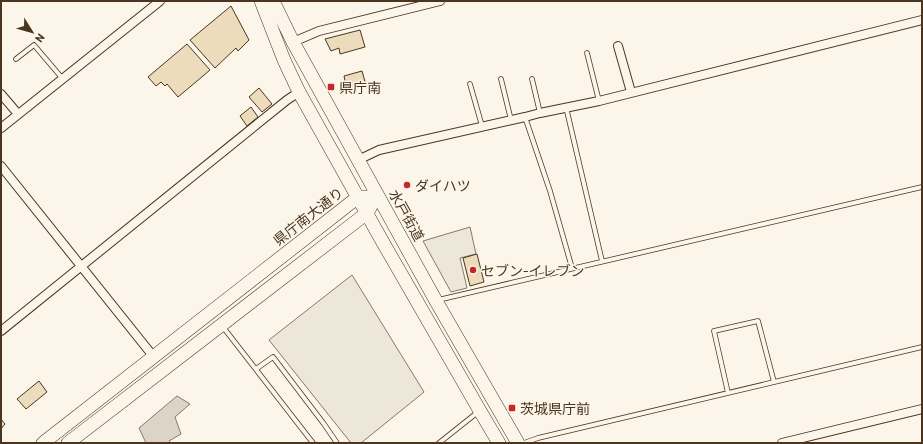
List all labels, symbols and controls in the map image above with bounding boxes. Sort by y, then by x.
north arrow [12,12,52,52]
text: N [33,31,48,45]
place label: 県庁南 [339,79,381,96]
marker: 県庁南 [326,82,336,92]
place label: ダイハツ [415,177,471,194]
marker: ダイハツ [402,180,412,190]
street label: 県庁南大通り [270,183,346,249]
street label: 水戸街道 [386,186,428,244]
place label: セブン-イレブン [481,262,585,279]
marker: セブン-イレブン [468,265,478,275]
place label: 茨城県庁前 [520,400,590,417]
marker: 茨城県庁前 [507,403,517,413]

